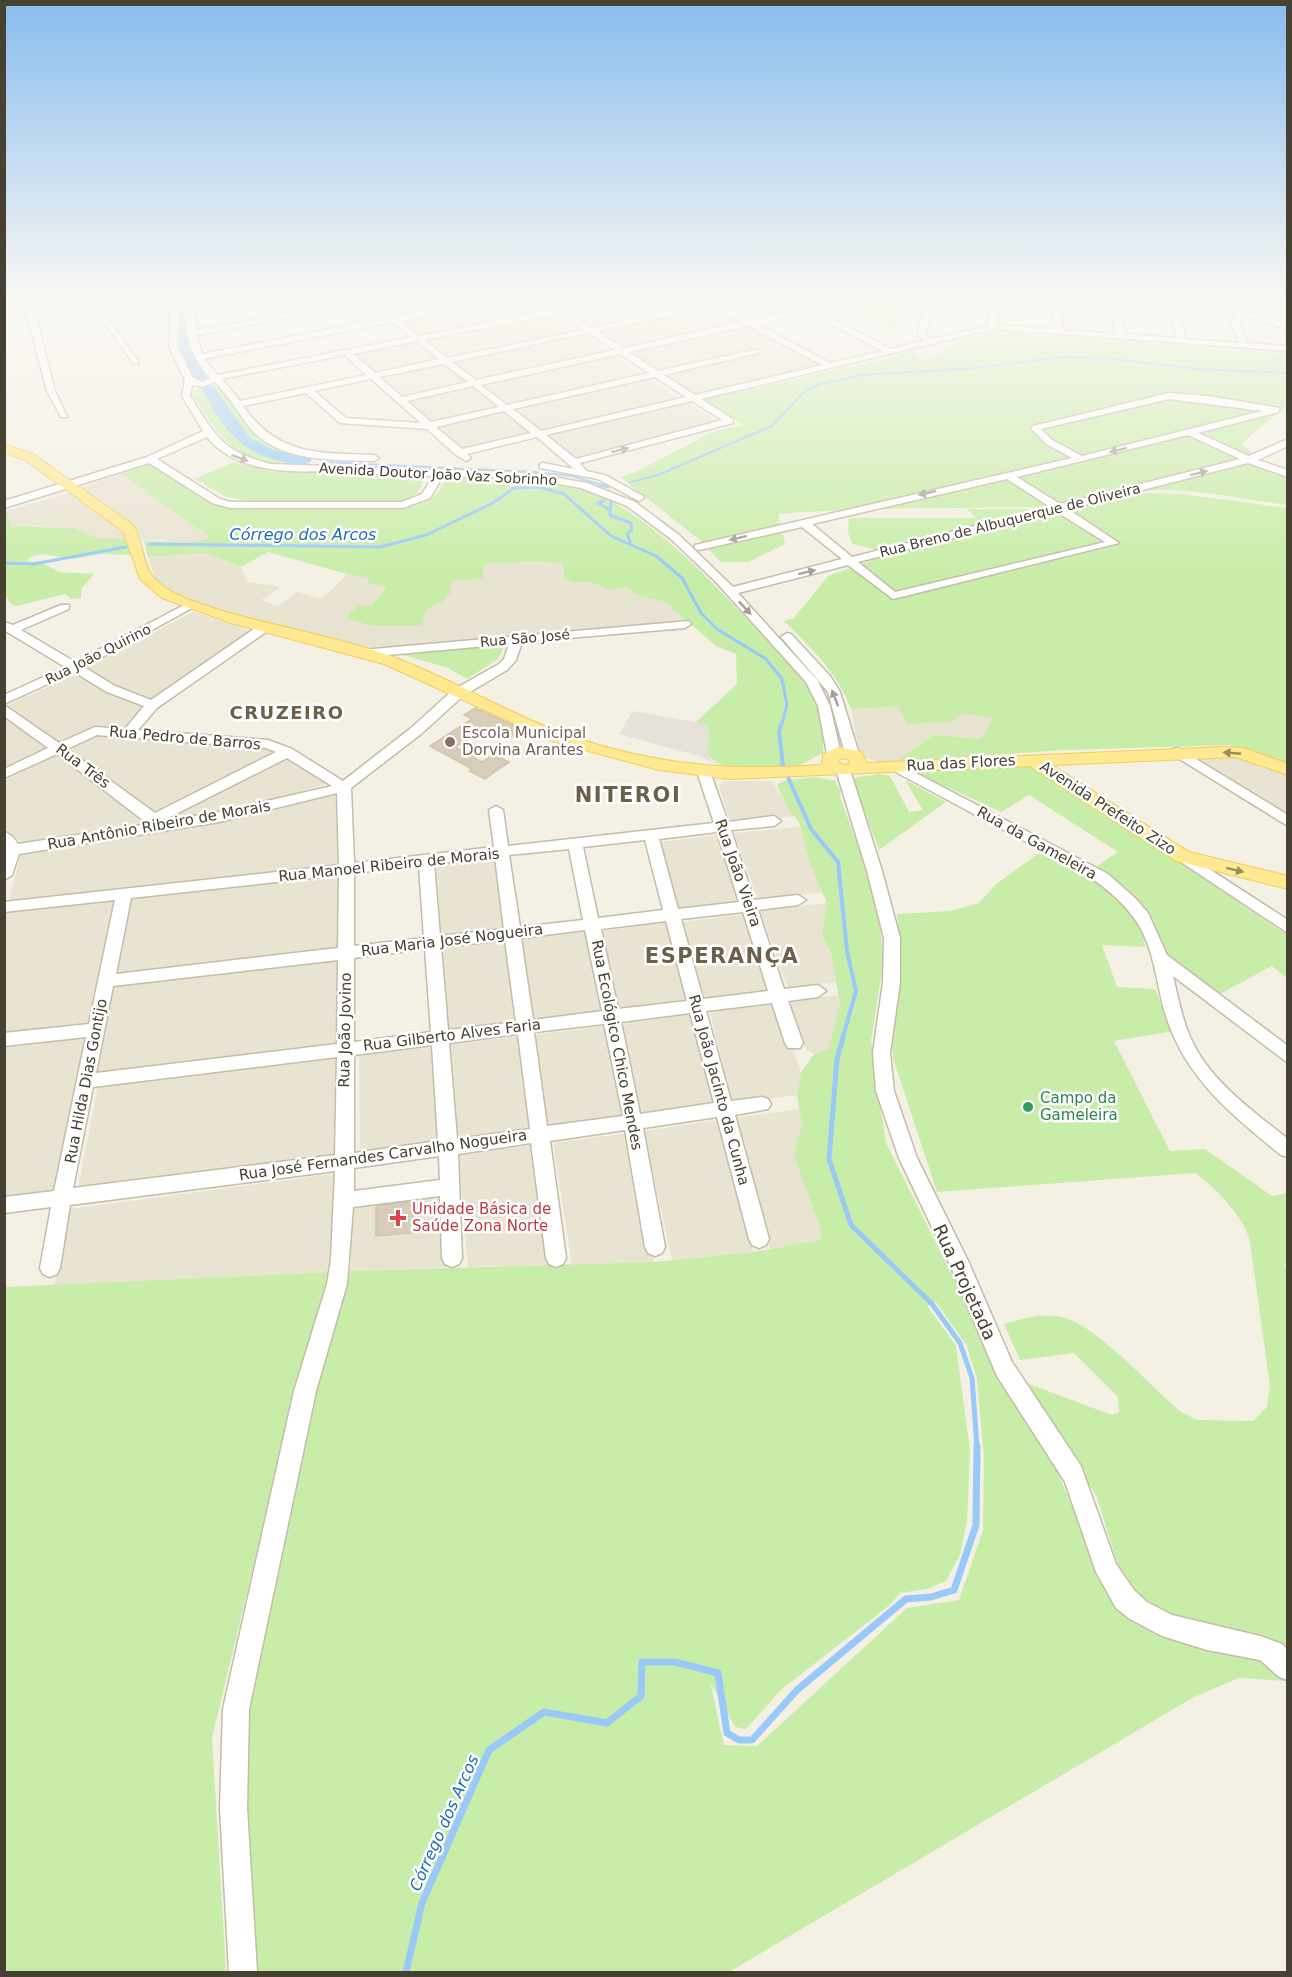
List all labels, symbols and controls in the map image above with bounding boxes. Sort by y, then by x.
one-way arrow [610,445,629,455]
one-way arrow [1108,446,1127,456]
one-way arrow [231,454,249,463]
street label: Avenida Doutor João Vaz Sobrinho [319,460,557,488]
one-way arrow [1190,467,1209,477]
street label: Rua Breno de Albuquerque de Oliveira [878,480,1142,560]
one-way arrow [918,489,937,499]
water label: Córrego dos Arcos [230,525,376,544]
one-way arrow [728,534,747,544]
one-way arrow [797,566,816,576]
one-way arrow [738,600,752,615]
street label: Rua João Quirino [43,621,153,687]
street label: Rua São José [479,626,571,650]
one-way arrow [830,689,840,707]
district label: CRUZEIRO [230,702,344,723]
street label: Rua Pedro de Barros [109,722,262,754]
place label: Escola Municipal Dorvina Arantes [462,724,586,759]
marker: Escola Municipal Dorvina Arantes [443,735,457,749]
street label: Rua Três [52,740,114,792]
one-way arrow [1222,748,1241,758]
street label: Rua das Flores [906,751,1016,775]
street label: Avenida Prefeito Zizo [1037,757,1179,859]
district label: NITEROI [575,783,681,807]
street label: Rua Antônio Ribeiro de Morais [46,796,272,853]
street label: Rua da Gameleira [974,803,1100,883]
street label: Rua João Vieira [711,817,765,929]
street label: Rua Manoel Ribeiro de Morais [277,844,501,886]
one-way arrow [1226,865,1244,875]
street label: Rua Maria José Nogueira [360,920,544,960]
street label: Rua Ecológico Chico Mendes [588,938,646,1152]
district label: ESPERANÇA [645,944,799,968]
street label: Rua João Jovino [335,972,355,1088]
street label: Rua João Jacinto da Cunha [685,993,753,1187]
street label: Rua Hilda Dias Gontijo [61,997,111,1165]
street label: Rua Gilberto Alves Faria [362,1015,542,1055]
place label: Campo da Gameleira [1040,1089,1118,1124]
marker: Campo da Gameleira [1021,1100,1035,1114]
street label: Rua José Fernandes Carvalho Nogueira [238,1126,528,1184]
place label: Unidade Básica de Saúde Zona Norte [412,1200,551,1235]
marker: Unidade Básica de Saúde Zona Norte [389,1209,407,1227]
street label: Rua Projetada [929,1221,1001,1343]
water label: Córrego dos Arcos [405,1752,483,1894]

